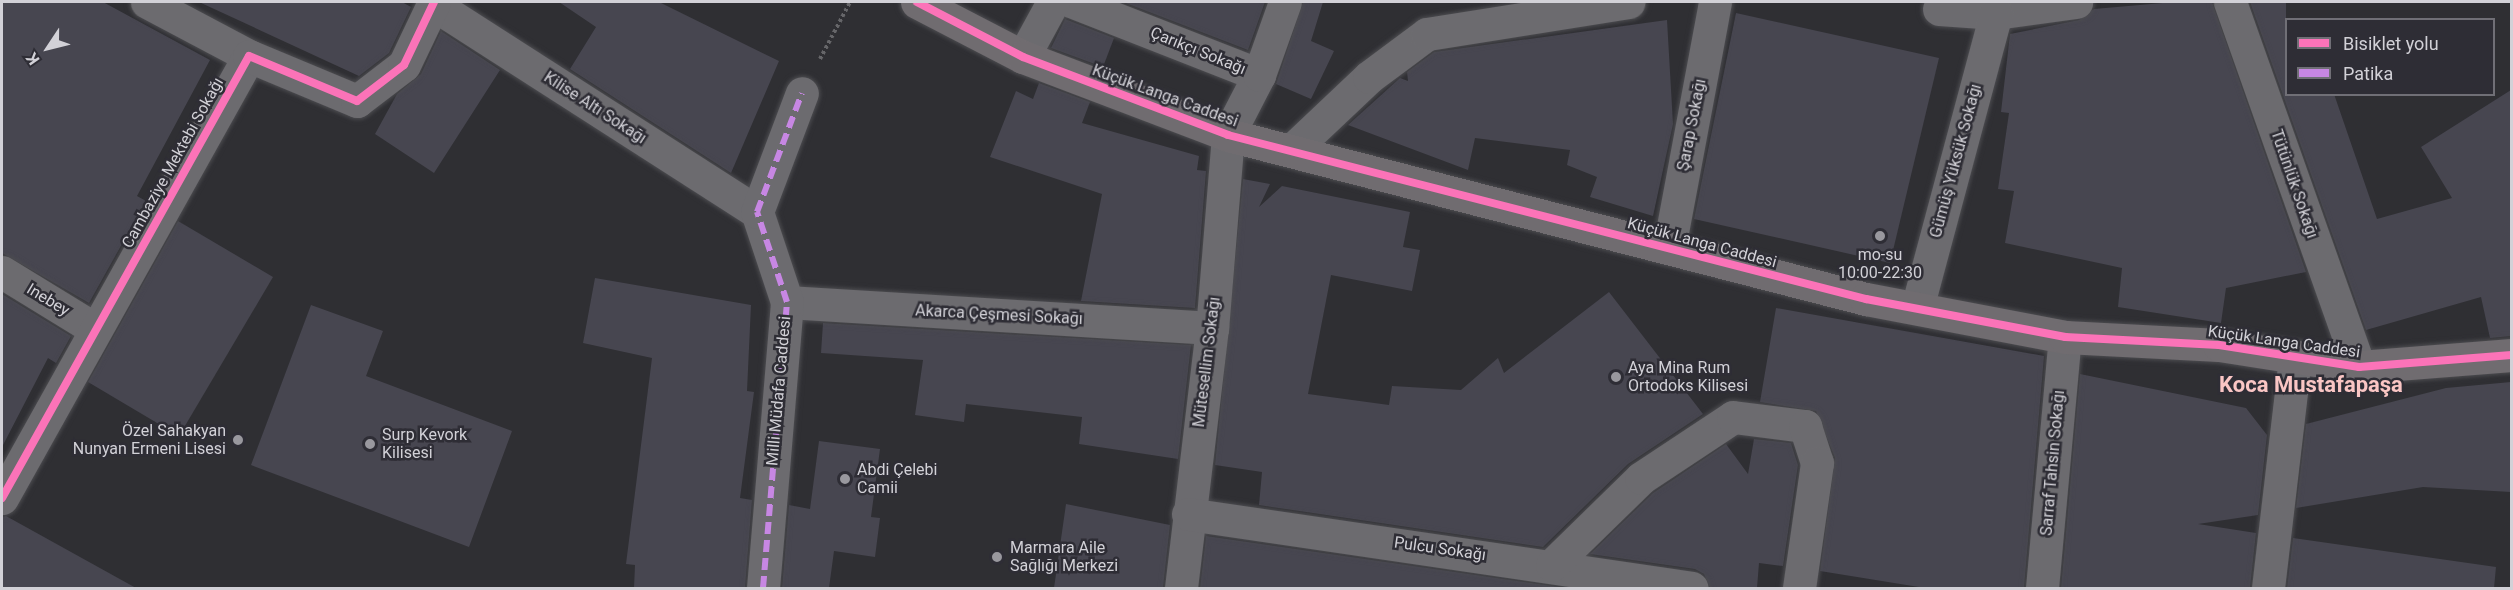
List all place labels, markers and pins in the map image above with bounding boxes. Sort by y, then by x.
marker: mo-su 10:00-22:30 [1873,229,1887,243]
place label: mo-su 10:00-22:30 [1838,245,1922,283]
place label: Aya Mina Rum Ortodoks Kilisesi [1628,358,1748,396]
marker: Aya Mina Rum Ortodoks Kilisesi [1609,370,1623,384]
place label: Özel Sahakyan Nunyan Ermeni Lisesi [73,421,226,459]
place label: Surp Kevork Kilisesi [382,425,467,463]
marker: Özel Sahakyan Nunyan Ermeni Lisesi [231,433,245,447]
marker: Surp Kevork Kilisesi [363,437,377,451]
place label: Abdi Çelebi Camii [857,460,937,498]
marker: Abdi Çelebi Camii [838,472,852,486]
place label: Marmara Aile Sağlığı Merkezi [1010,538,1118,576]
marker: Marmara Aile Sağlığı Merkezi [988,548,1006,566]

